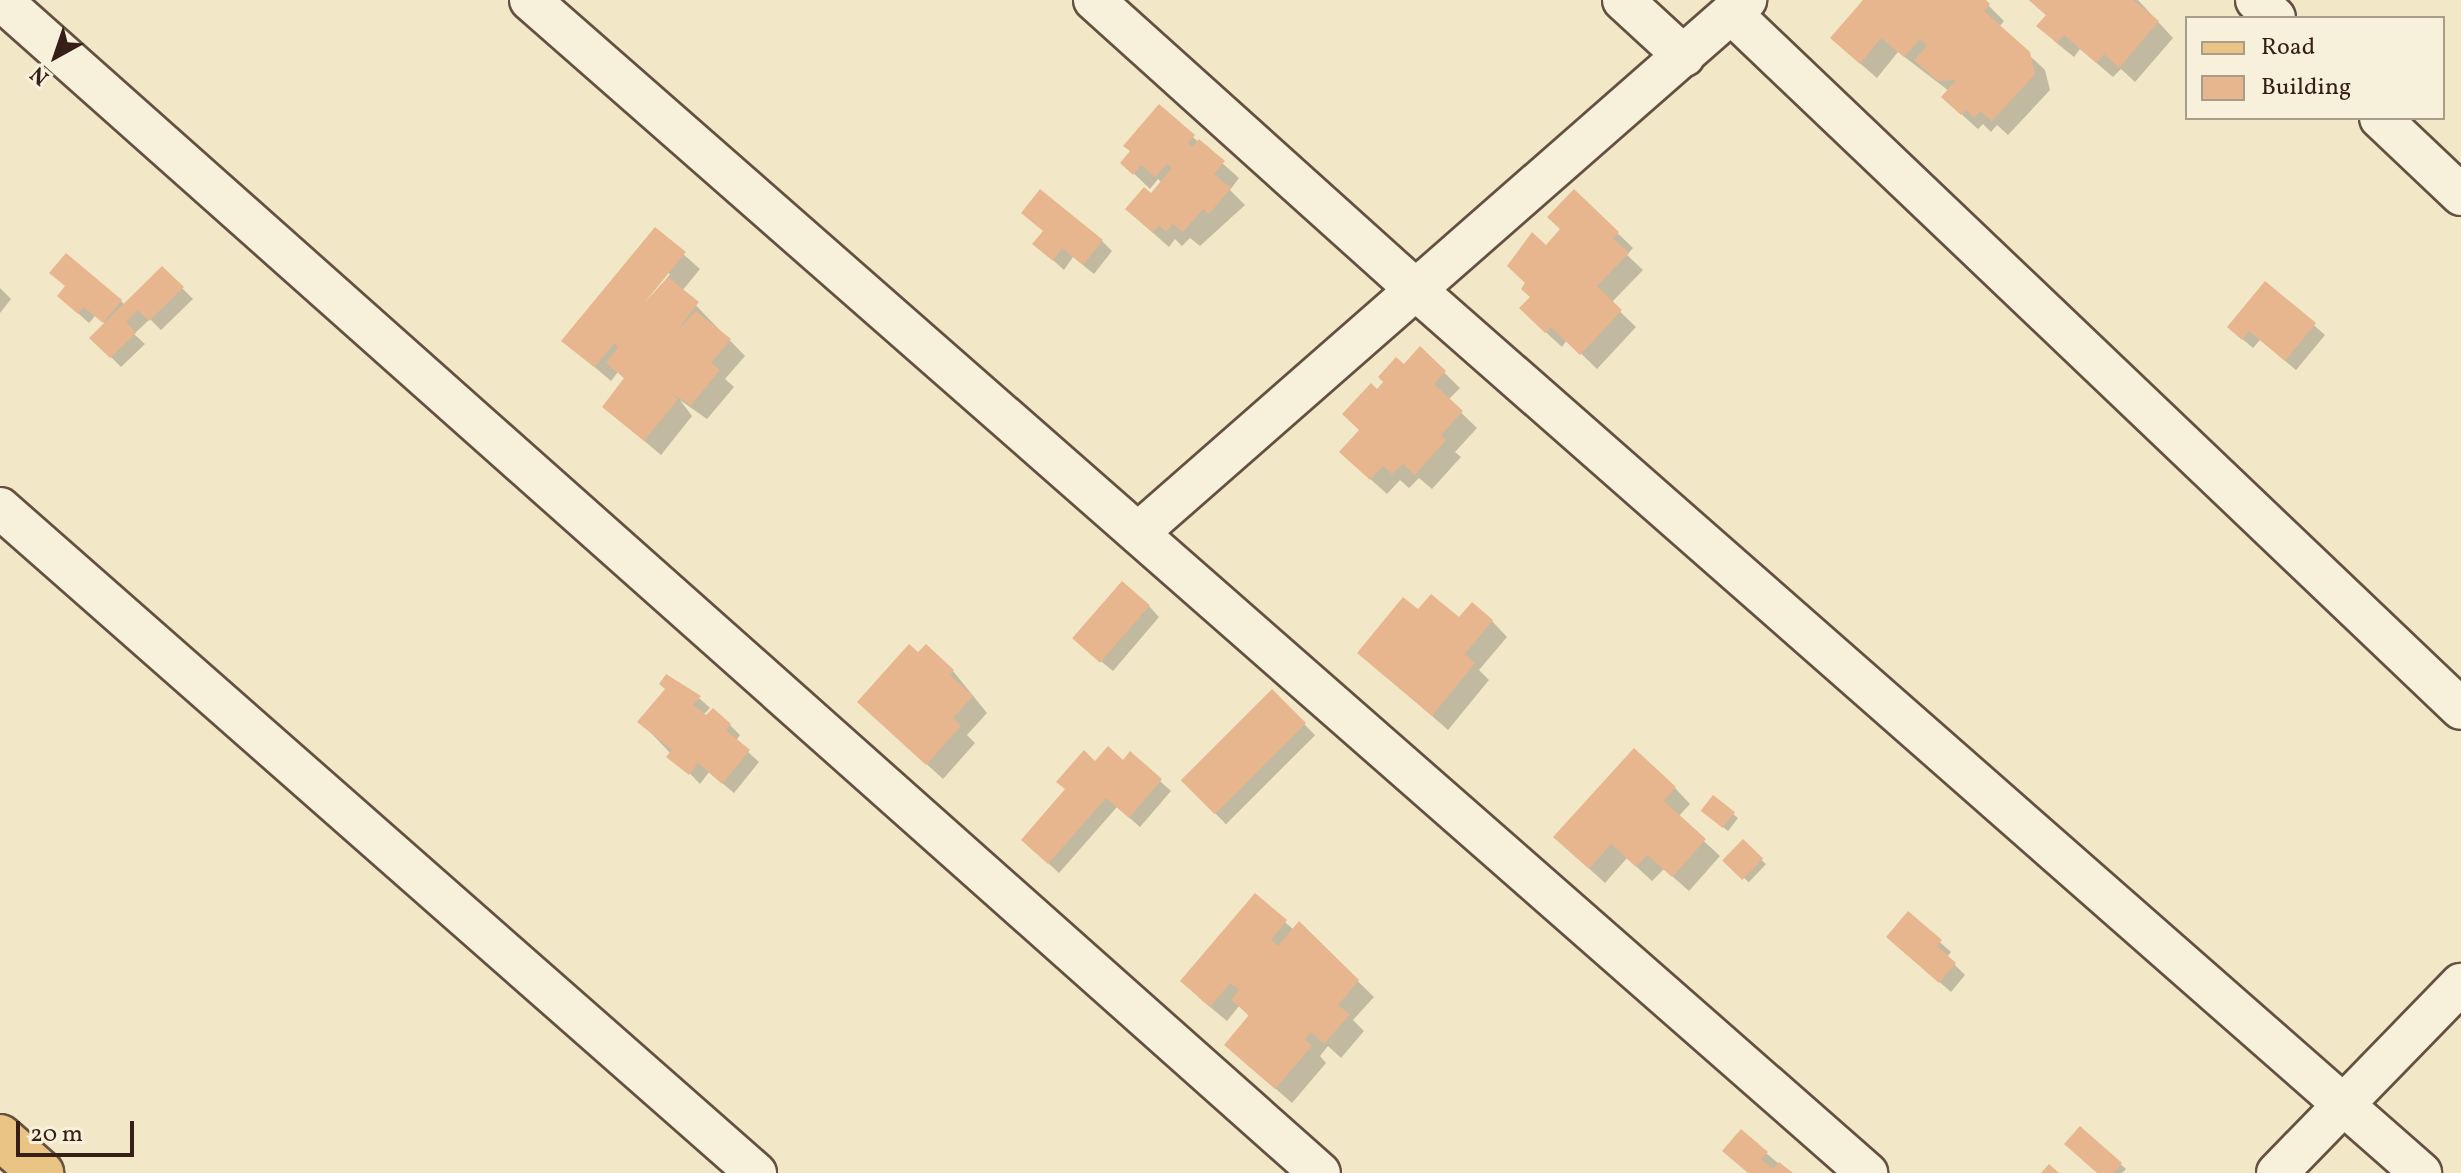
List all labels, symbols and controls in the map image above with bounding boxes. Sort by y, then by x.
north arrow [16,16,96,96]
legend [2185,16,2445,120]
text: Road [2261,31,2315,65]
text: N [24,58,56,92]
text: Building [2261,71,2351,105]
scale bar [20,1105,138,1155]
text: 20 m [30,1118,83,1152]

